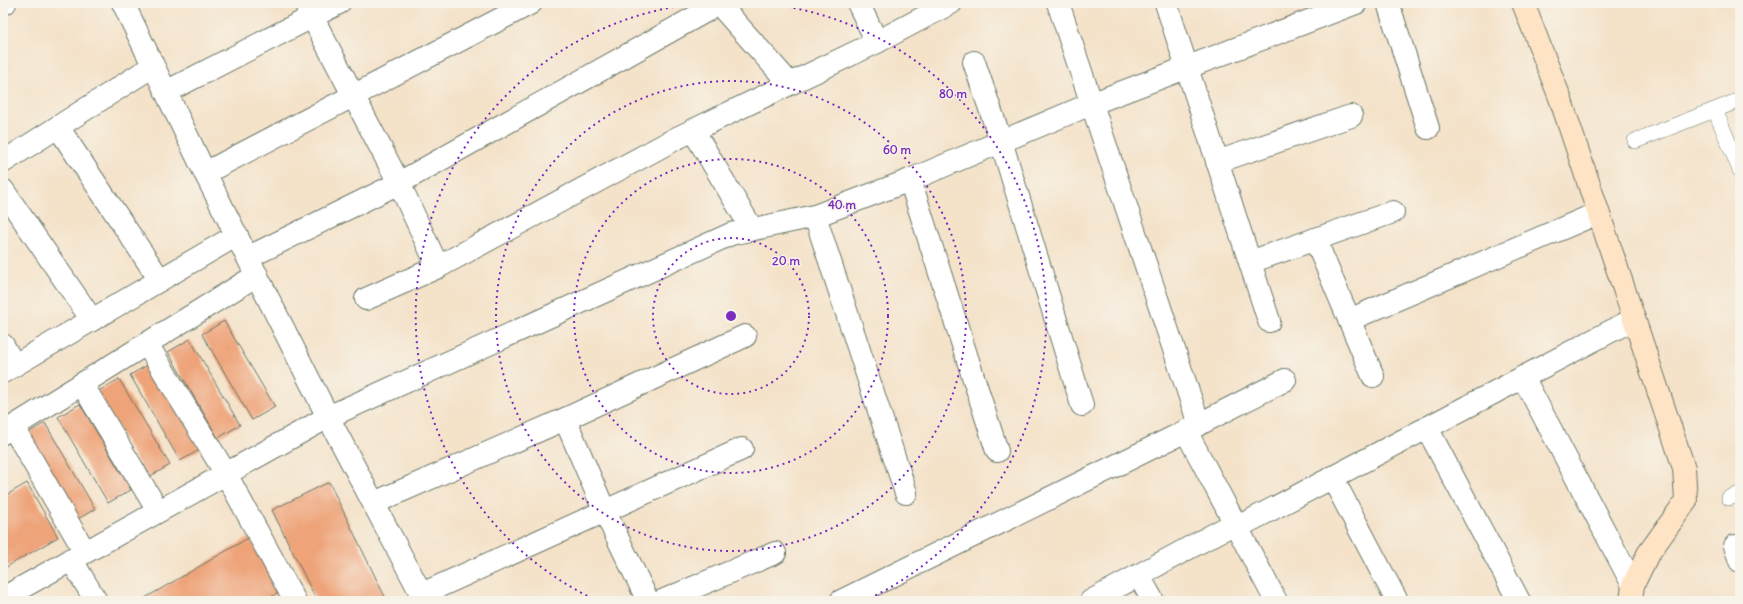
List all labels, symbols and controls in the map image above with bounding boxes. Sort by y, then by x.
text: 80 m [939,86,968,101]
text: 60 m [883,142,912,157]
text: 40 m [828,197,857,212]
text: 20 m [772,253,800,268]
centre of rings [724,309,738,323]

